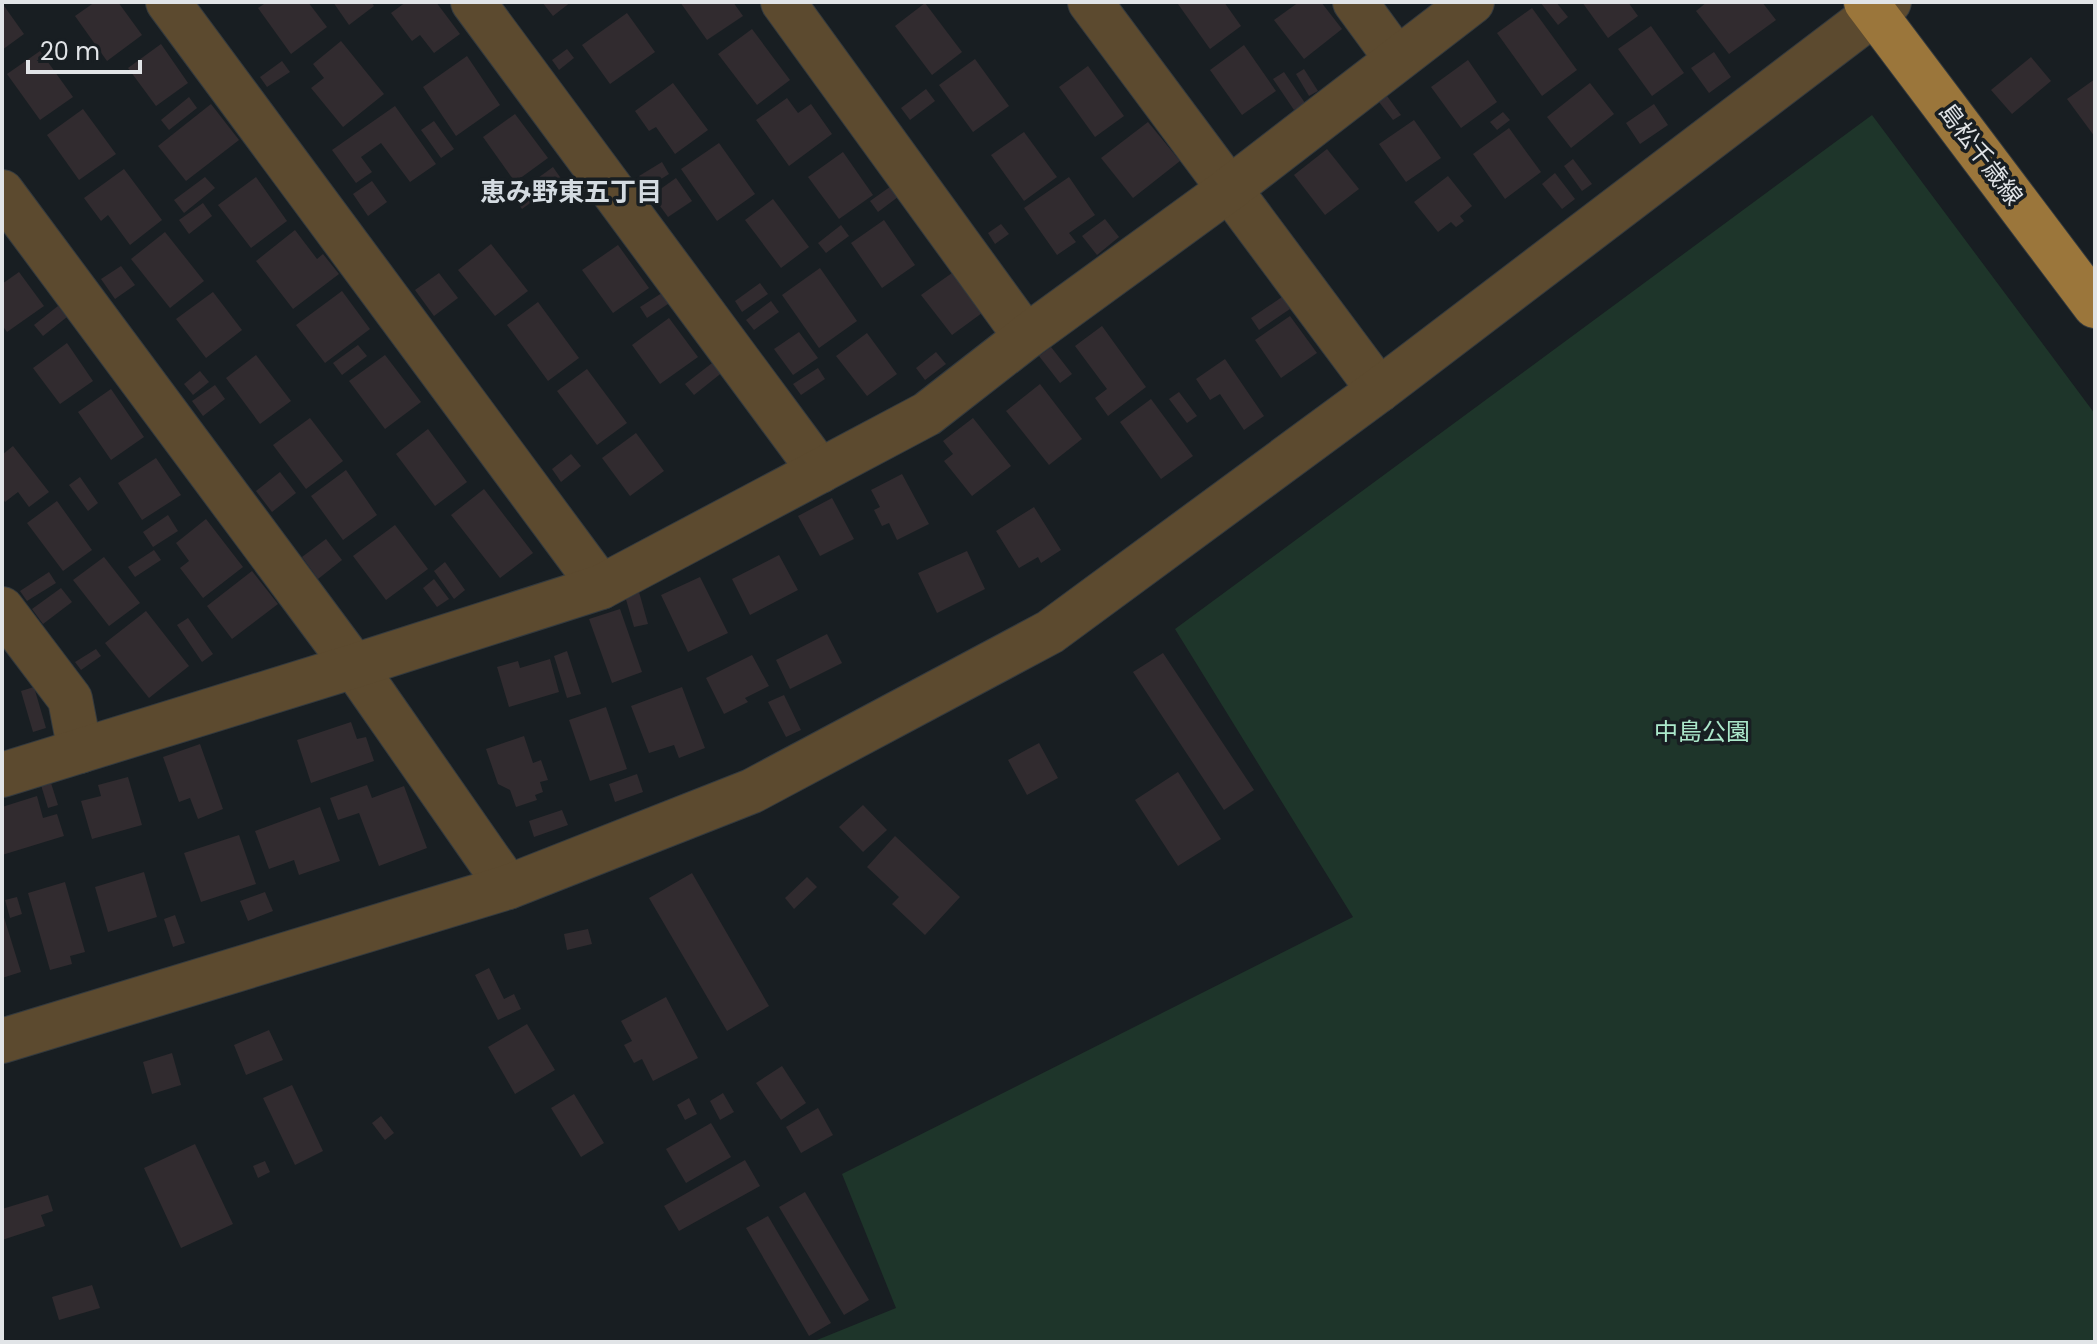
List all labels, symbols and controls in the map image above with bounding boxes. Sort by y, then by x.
scale bar [28,24,140,74]
text: 20 m [40,35,100,68]
street label: 島松千歳線 [1932,96,2030,212]
district label: 恵み野東五丁目 [480,174,662,210]
park label: 中島公園 [1654,715,1750,748]

